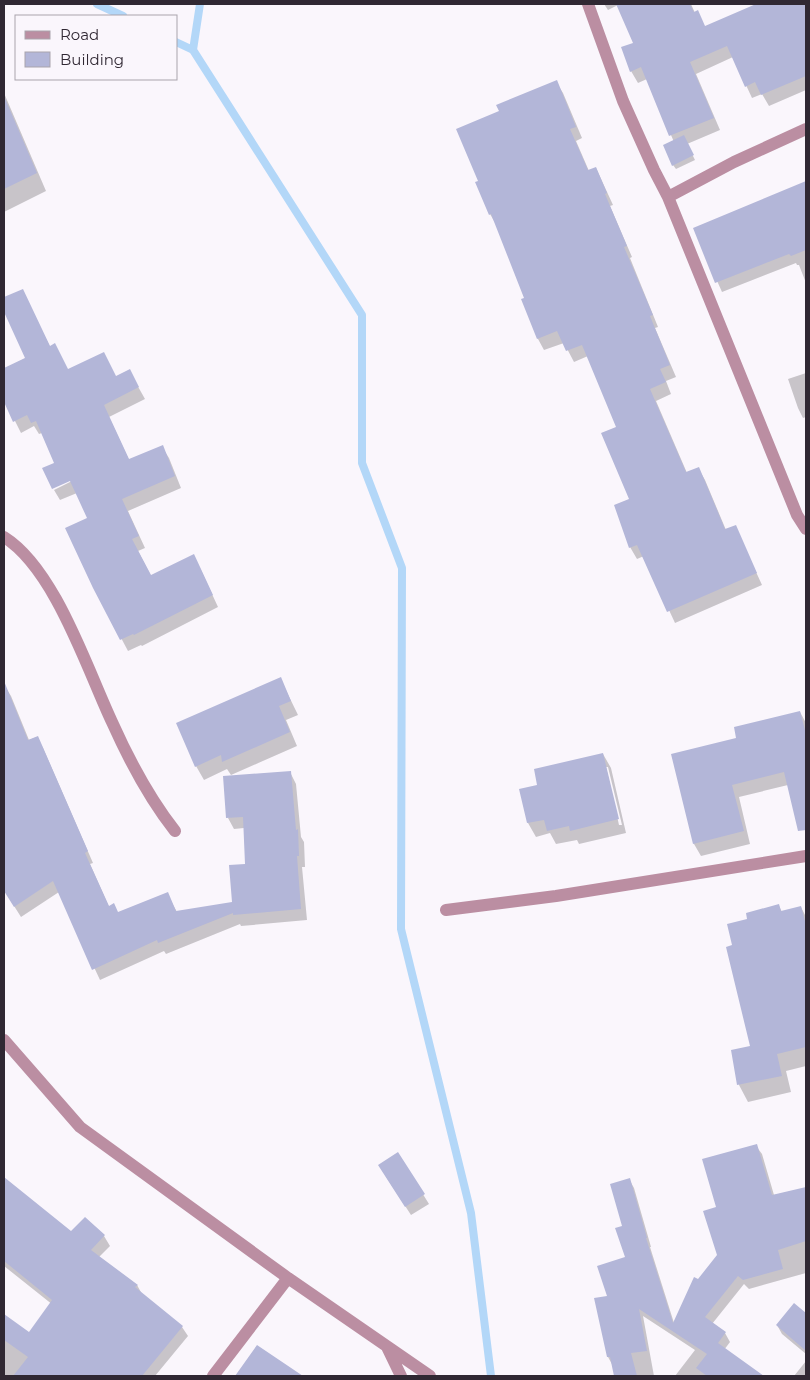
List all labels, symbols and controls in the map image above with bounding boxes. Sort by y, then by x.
legend [15,15,178,80]
text: Road [60,25,99,44]
text: Building [60,50,124,69]

